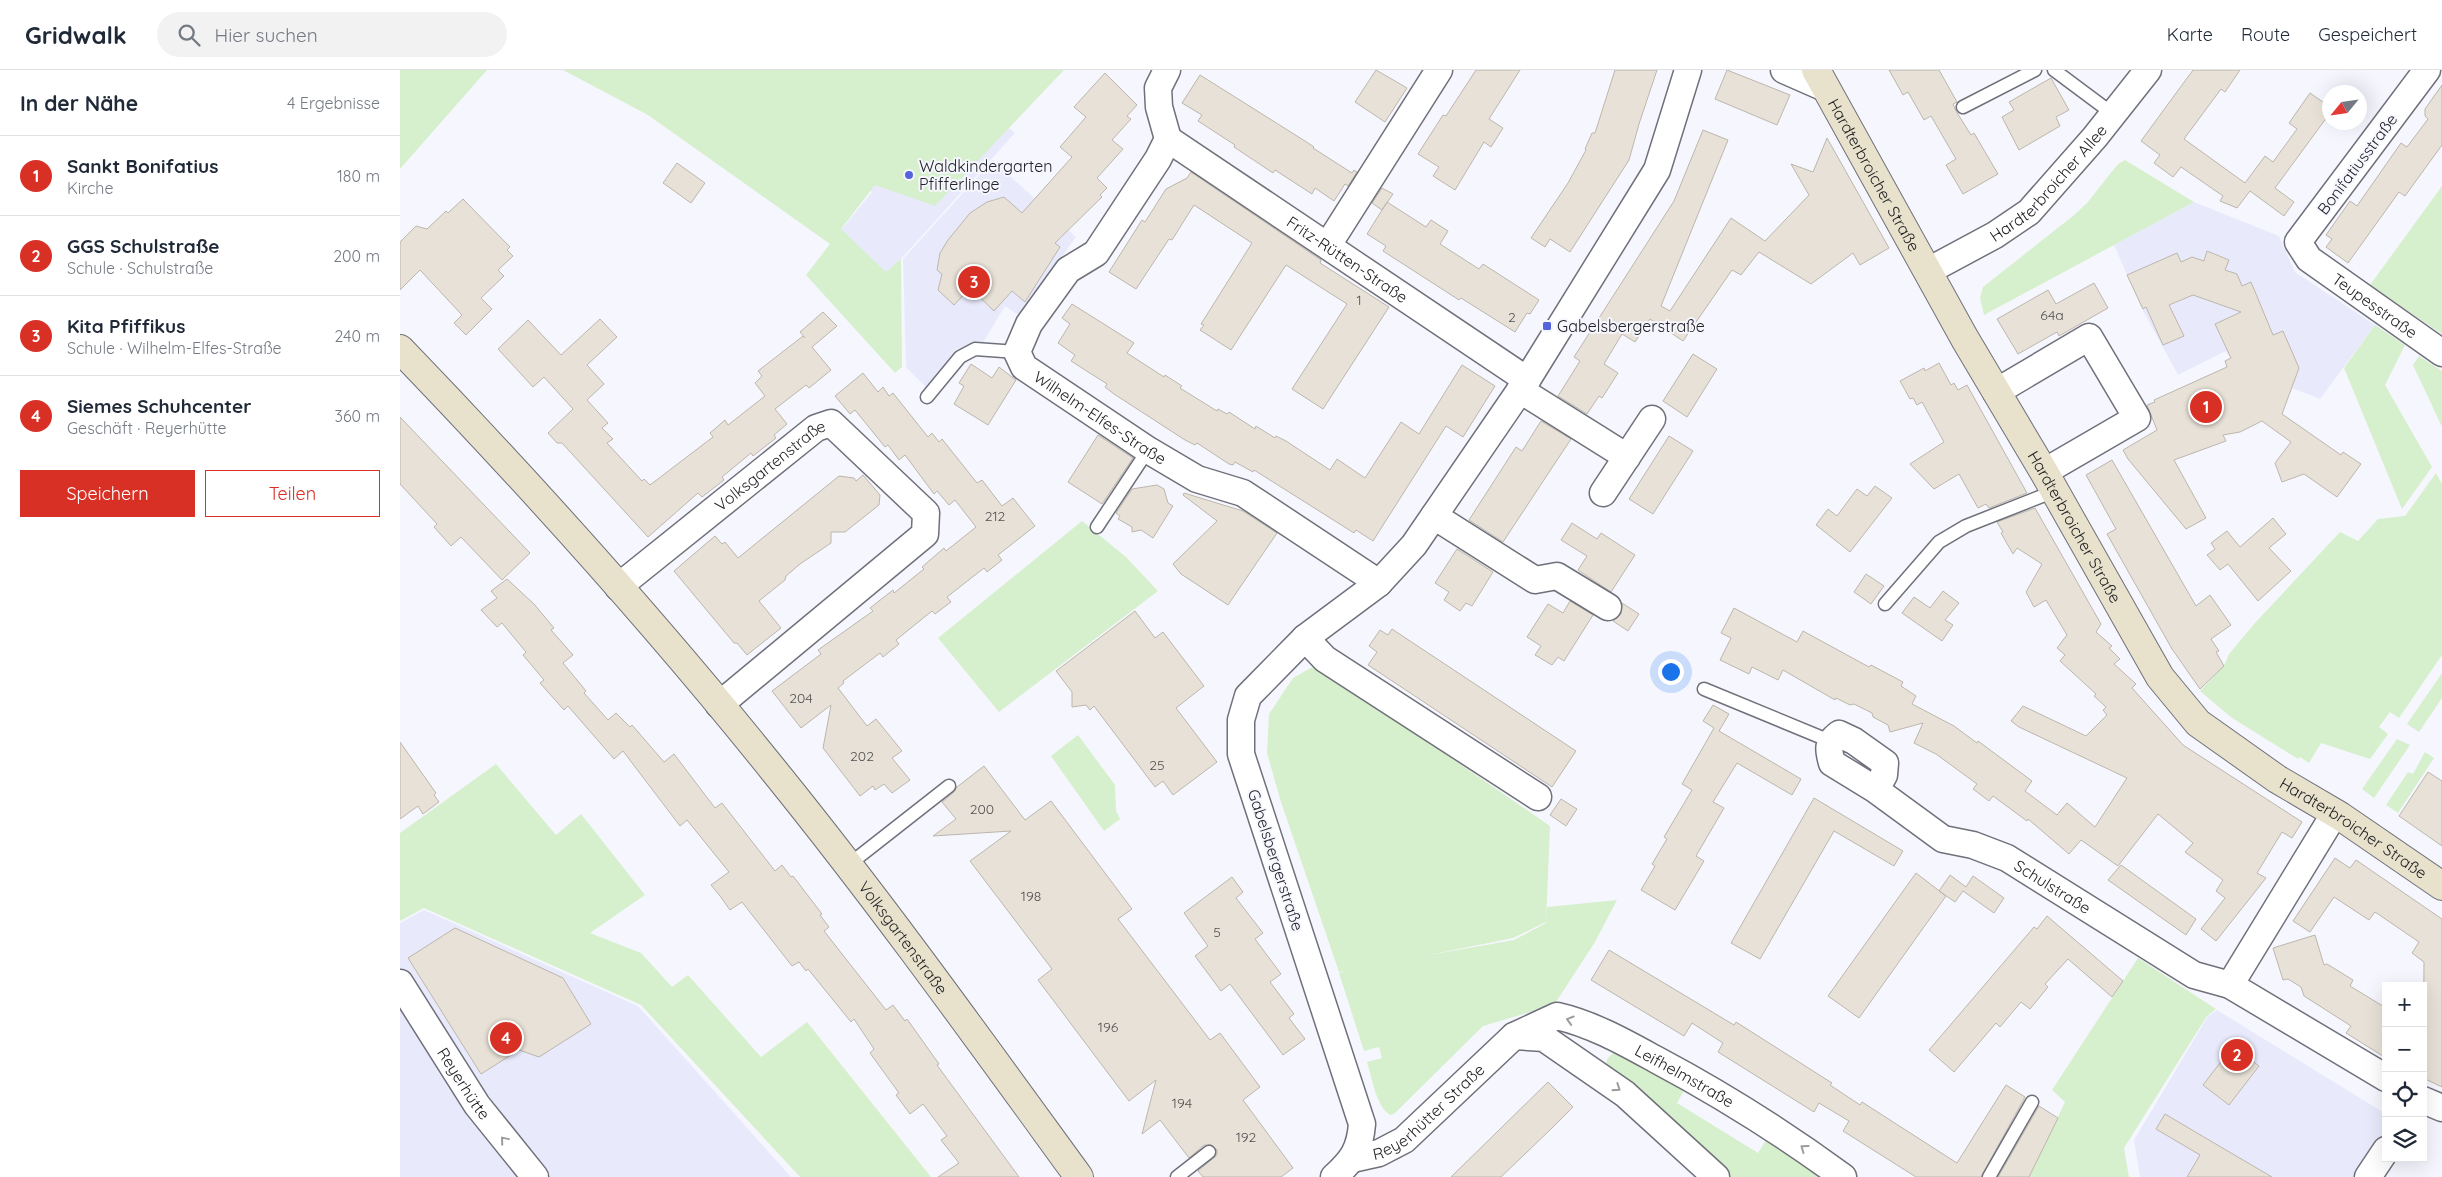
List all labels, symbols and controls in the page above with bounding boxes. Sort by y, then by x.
search box [157,12,507,57]
text: Gridwalk [25,20,127,50]
icon: search [175,21,203,49]
text: Hier suchen [215,23,318,47]
text: Karte [2167,23,2213,46]
text: Route [2241,23,2290,46]
text: Gespeichert [2318,23,2417,46]
north arrow [2322,85,2367,130]
text: In der Nähe [20,90,138,116]
text: 4 Ergebnisse [287,93,380,113]
street label: Hardterbroicher Straße [1824,95,1925,255]
street label: Bonifatiusstraße [2313,110,2401,218]
street label: Hardterbroicher Allee [1986,120,2111,246]
text: Sankt Bonifatius [67,154,218,178]
place label: Waldkindergarten Pfifferlinge [919,156,1053,194]
text: 1 [33,166,39,186]
text: 180 m [337,166,380,186]
marker: Waldkindergarten Pfifferlinge [903,169,915,181]
text: Kirche [67,178,113,198]
street label: Fritz-Rütten-Straße [1283,212,1412,307]
text: GGS Schulstraße [67,234,220,258]
text: 2 [31,246,41,266]
text: 200 m [333,246,380,266]
text: Schule · Schulstraße [67,258,213,278]
pin: 3 [958,263,990,301]
street label: Teupesstraße [2329,269,2421,343]
house number: 1 [1356,291,1362,309]
house number: 64a [2040,306,2064,324]
house number: 2 [1508,308,1516,326]
text: Kita Pfiffikus [67,314,185,338]
place label: Gabelsbergerstraße [1557,316,1705,336]
marker: Gabelsbergerstraße [1541,320,1553,332]
text: 3 [32,326,40,346]
text: 240 m [334,326,380,346]
text: Schule · Wilhelm-Elfes-Straße [67,338,282,358]
street label: Wilhelm-Elfes-Straße [1030,366,1170,469]
pin: 1 [2190,388,2222,426]
text: Siemes Schuhcenter [67,394,251,418]
text: 4 [31,406,41,426]
text: 360 m [335,406,380,426]
street label: Volksgartenstraße [711,416,828,515]
text: Geschäft · Reyerhütte [67,418,227,438]
street label: Hardterbroicher Straße [2024,447,2126,606]
button: Speichern [20,470,195,517]
button: Teilen [205,470,380,517]
house number: 212 [985,507,1006,525]
your location [1658,659,1684,685]
house number: 204 [789,689,813,707]
house number: 202 [850,747,874,765]
house number: 25 [1149,756,1165,774]
street label: Hardterbroicher Straße [2276,773,2431,883]
street label: Gabelsbergerstraße [1244,787,1308,933]
house number: 200 [970,800,994,818]
street label: Schulstraße [2011,855,2095,918]
street label: Volksgartenstraße [854,877,952,998]
house number: 198 [1021,887,1041,905]
house number: 5 [1213,923,1221,941]
map controls [2382,982,2427,1162]
button: + [2382,982,2427,1027]
one-way arrow [1567,1015,1575,1025]
house number: 196 [1098,1018,1119,1036]
pin: 4 [490,1019,522,1057]
button: − [2382,1027,2427,1072]
pin: 2 [2221,1036,2253,1074]
street label: Leifhelmstraße [1632,1040,1738,1112]
street label: Reyerhütte [433,1044,495,1123]
street label: Reyerhütter Straße [1371,1059,1488,1164]
button: locate [2382,1072,2427,1117]
one-way arrow [1611,1082,1621,1091]
house number: 194 [1172,1094,1192,1112]
button: layers [2382,1117,2427,1162]
house number: 192 [1236,1128,1257,1146]
one-way arrow [500,1136,509,1145]
one-way arrow [1801,1146,1810,1154]

